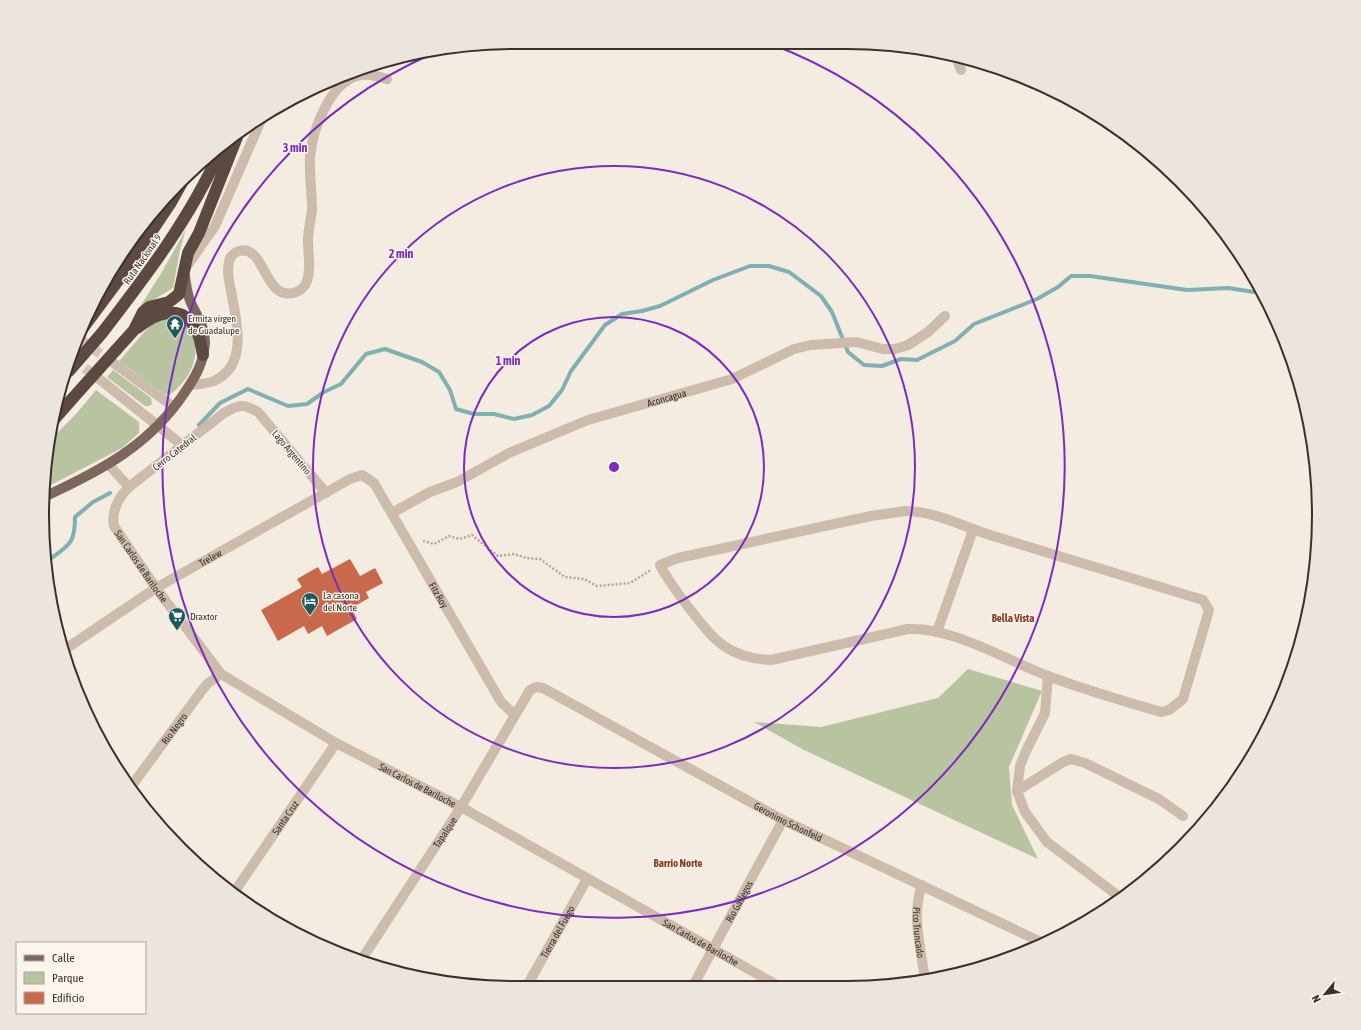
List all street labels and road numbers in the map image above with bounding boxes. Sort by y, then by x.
street label: Ruta Nacional 9 [121,232,164,286]
street label: Aconcagua [646,387,688,409]
street label: Lago Argentino [270,428,314,477]
street label: Cerro Catedral [150,432,199,473]
street label: San Carlos de Bariloche [112,528,170,605]
street label: Trelew [197,547,224,569]
street label: Fitz Roy [427,580,450,610]
street label: Río Negro [159,711,190,746]
street label: San Carlos de Bariloche [377,761,458,810]
street label: Santa Cruz [270,798,301,837]
street label: Geronimo Schonfeld [752,800,824,844]
street label: Tapalque [431,815,459,850]
street label: Rio Gallegos [724,879,755,924]
street label: Tierra del Fuego [539,904,577,960]
street label: Pico Truncado [911,907,927,959]
street label: San Carlos de Bariloche [661,917,741,969]

